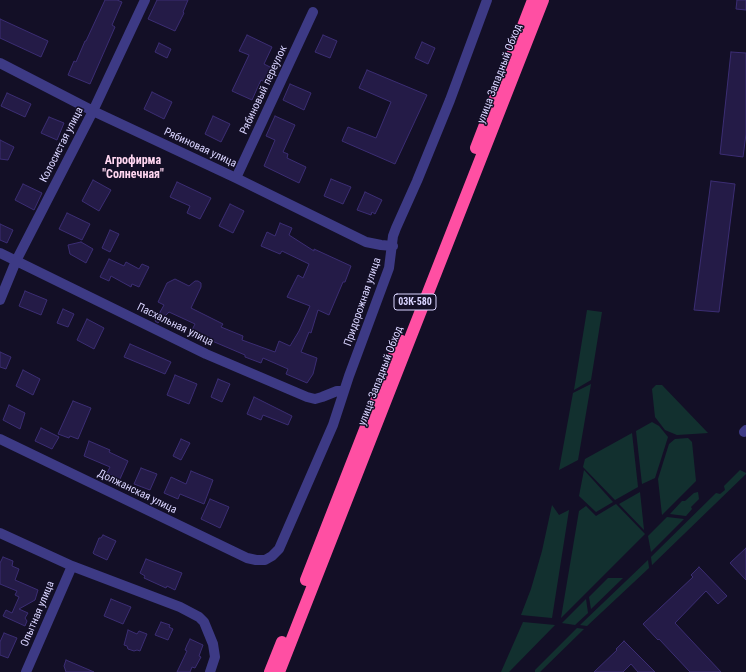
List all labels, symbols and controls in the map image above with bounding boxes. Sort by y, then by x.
street label: улица Западный Обход [475,22,525,126]
street label: Рябиновый переулок [238,43,290,137]
street label: Колосистая улица [37,105,87,185]
street label: Рябиновая улица [162,125,238,171]
district label: Агрофирма "Солнечная" [102,154,164,182]
street label: Придорожная улица [342,256,384,348]
road number: 03К-580 [394,294,436,310]
street label: Пасхальная улица [135,301,215,349]
street label: улица Западный Обход [356,324,406,428]
street label: Должанская улица [95,467,179,517]
street label: Опытная улица [18,579,58,649]

